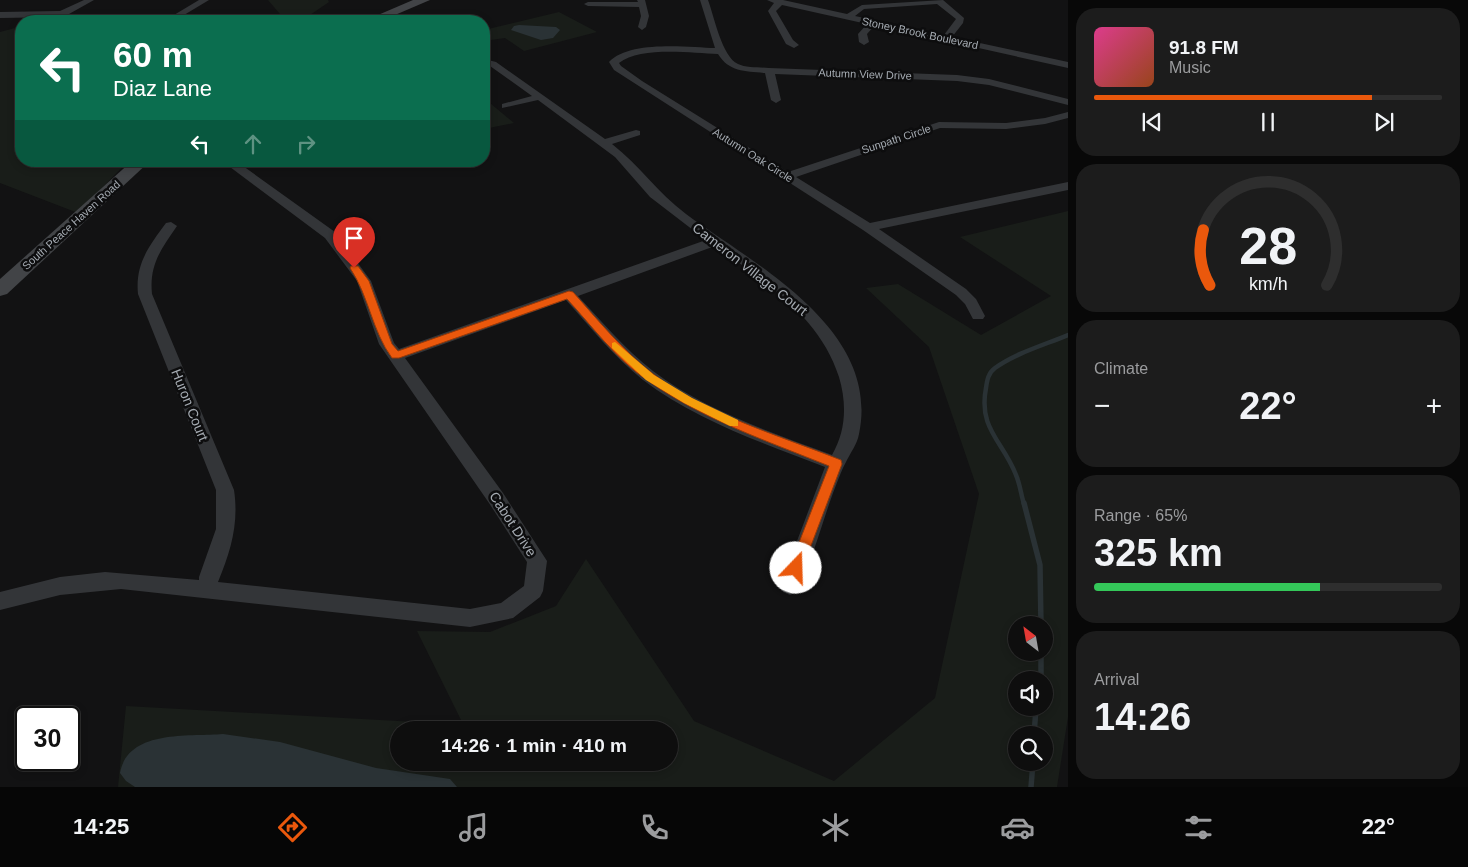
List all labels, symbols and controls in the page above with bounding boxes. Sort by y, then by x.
street label: Stoney Brook Boulevard [861,15,979,51]
icon: left [30,35,95,100]
text: 60 m [113,35,193,74]
text: 91.8 FM [1169,37,1239,58]
text: Music [1169,59,1211,76]
street label: Autumn View Drive [818,66,912,82]
text: Diaz Lane [113,76,212,101]
icon: previous [1138,108,1166,136]
icon: pause [1254,108,1282,136]
icon: next [1370,108,1398,136]
street label: Sunpath Circle [860,122,932,156]
street label: Autumn Oak Circle [711,125,795,185]
icon: left [186,130,214,158]
icon: ahead [239,130,267,158]
icon: right [292,130,320,158]
street label: South Peace Haven Road [20,178,122,272]
pin [333,217,375,268]
text: 28 [1239,217,1297,275]
street label: Cameron Village Court [689,219,811,319]
icon: arrive [340,224,368,252]
text: km/h [1249,274,1287,294]
text: Climate [1094,360,1148,377]
street label: Huron Court [168,367,212,443]
text: 22° [1239,385,1297,427]
text: − [1094,390,1110,421]
text: + [1426,390,1442,421]
street label: Cabot Drive [486,489,540,560]
text: Range · 65% [1094,507,1187,524]
text: 325 km [1094,532,1223,574]
position arrow [769,541,821,593]
north arrow [1008,616,1052,661]
map controls [1008,616,1053,771]
button: sound [1008,671,1053,716]
text: Arrival [1094,671,1139,688]
text: 14:26 [1094,696,1191,738]
speed limit sign: 30 [15,706,80,771]
button: search [1008,726,1053,771]
text: 14:26 · 1 min · 410 m [441,735,627,756]
icon: directions [275,810,310,845]
icon: music [456,810,491,845]
icon: phone [637,810,672,845]
icon: climate [818,810,853,845]
icon: car [1000,810,1035,845]
icon: filters [1181,810,1216,845]
text: 14:25 [73,814,129,839]
text: 22° [1362,814,1395,839]

